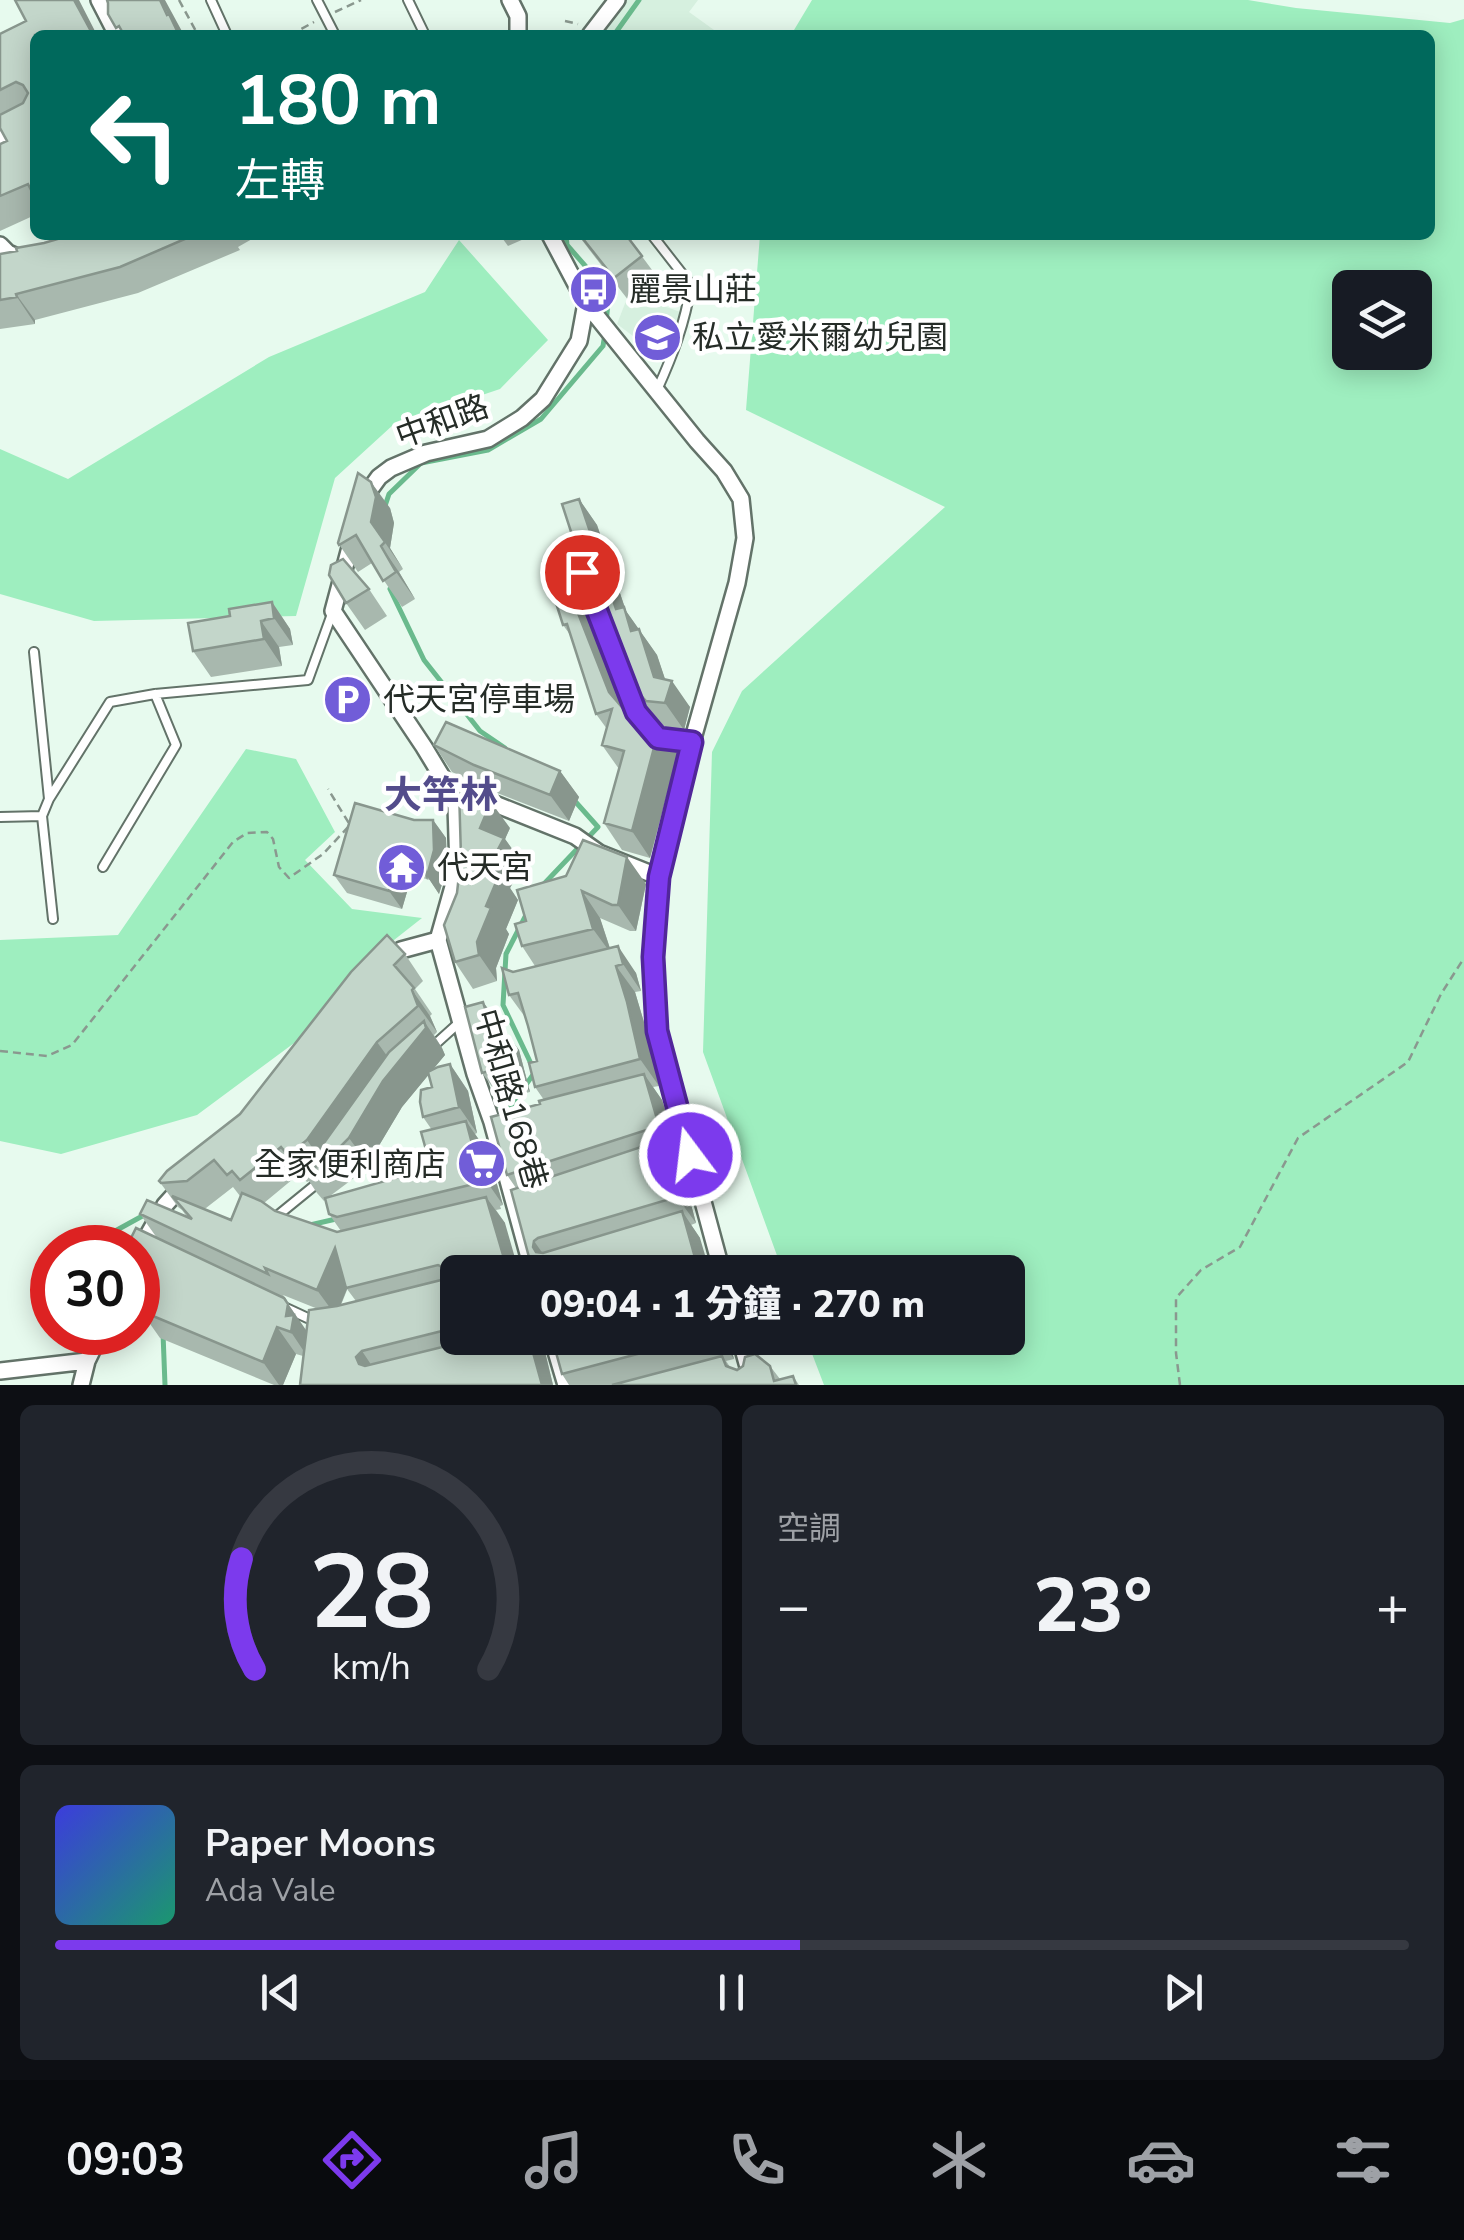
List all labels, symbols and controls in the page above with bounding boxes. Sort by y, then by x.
text: 180 m [235,53,441,149]
icon: left [70,70,200,200]
text: 左轉 [235,151,325,212]
bus stop icon: 麗景山莊 [568,263,620,315]
place label: 麗景山莊 [629,268,757,311]
map controls [1332,270,1432,370]
button: layers [1332,270,1432,370]
school or university icon: 私立愛米爾幼兒園 [631,311,683,363]
place label: 私立愛米爾幼兒園 [692,316,948,359]
street label: 中和路 [390,385,495,458]
pin [540,530,625,615]
icon: arrive [555,545,610,600]
parking icon: 代天宮停車場 [322,673,374,725]
place label: 代天宮停車場 [383,678,575,721]
district label: 大竿林 [384,770,498,821]
temple icon: 代天宮 [376,841,428,893]
place label: 代天宮 [437,846,533,889]
street label: 中和路168巷 [464,1004,557,1194]
position arrow [638,1103,742,1207]
supermarket icon: 全家便利商店 [455,1138,507,1190]
place label: 全家便利商店 [254,1143,446,1186]
speed limit sign: 30 [30,1225,160,1355]
text: 09:04 · 1 分鐘 · 270 m [540,1279,925,1330]
text: 空調 [777,1507,841,1550]
text: 28 [309,1522,433,1664]
text: 23° [1034,1555,1152,1657]
text: − [777,1569,810,1644]
text: + [1376,1569,1409,1644]
text: km/h [332,1643,410,1692]
text: Paper Moons [205,1818,436,1869]
text: Ada Vale [205,1869,336,1912]
icon: previous [253,1965,308,2020]
icon: pause [704,1965,759,2020]
icon: next [1156,1965,1211,2020]
icon: directions [317,2125,387,2195]
icon: music [519,2125,589,2195]
icon: phone [722,2125,792,2195]
icon: climate [924,2125,994,2195]
icon: car [1126,2125,1196,2195]
icon: filters [1328,2125,1398,2195]
text: 09:03 [66,2130,185,2191]

